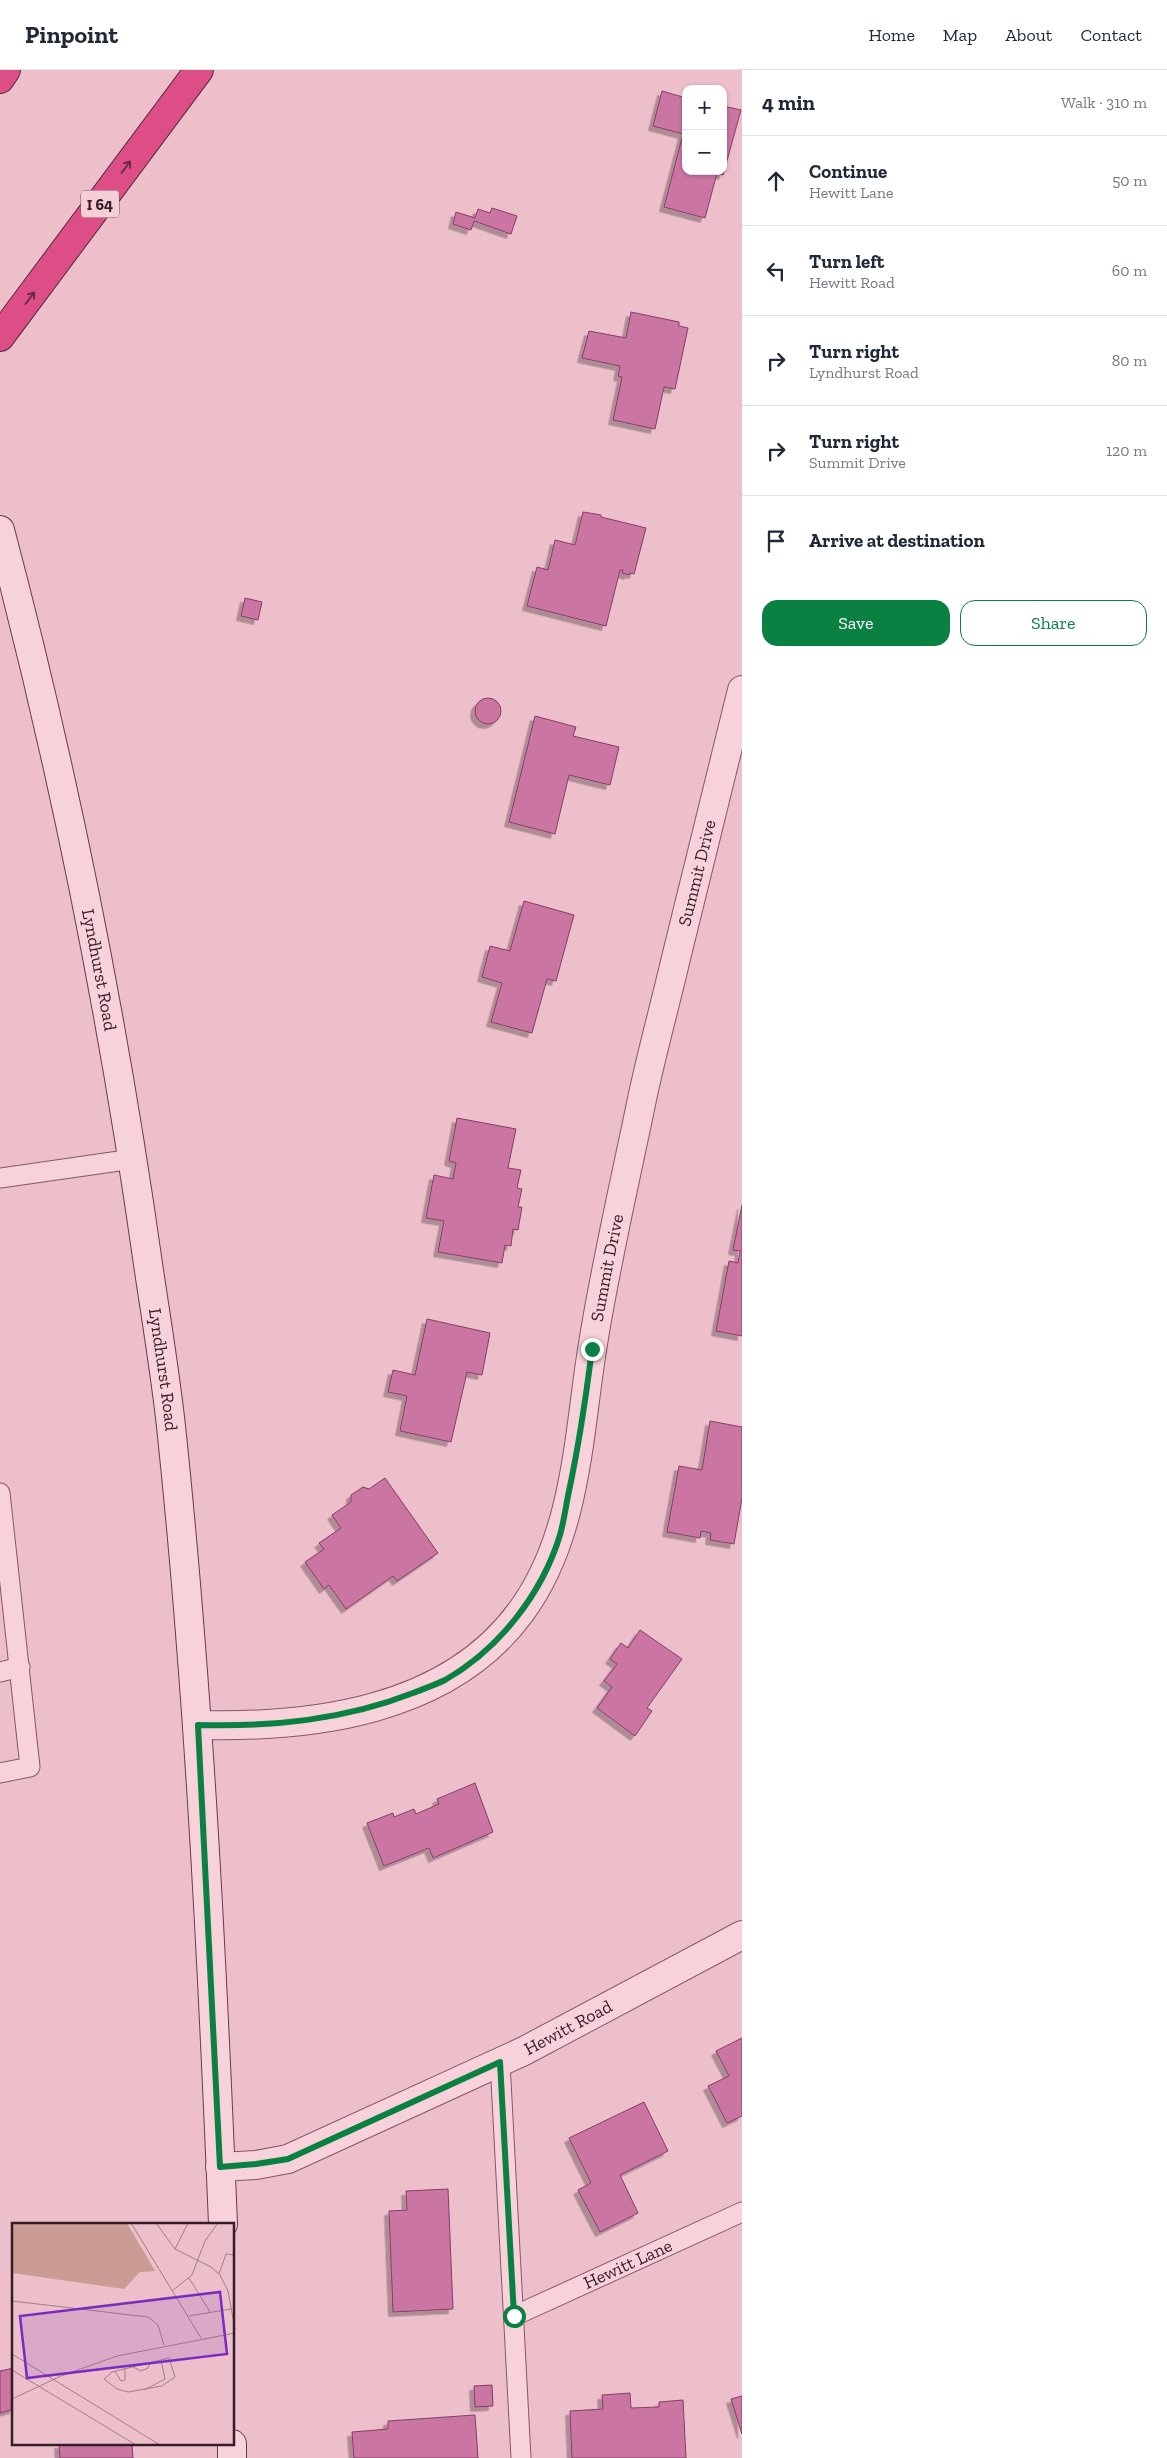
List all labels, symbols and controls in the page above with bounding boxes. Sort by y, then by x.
text: Pinpoint [25,20,118,49]
text: Home [868,24,915,46]
text: Map [943,24,977,46]
text: About [1005,24,1052,46]
text: Contact [1080,24,1142,46]
map controls [682,85,727,175]
button: + [682,85,727,130]
text: 4 min [762,90,815,115]
text: Walk · 310 m [1061,93,1147,112]
button: − [682,130,727,175]
text: Continue [809,160,887,183]
one-way arrow [121,161,132,175]
icon: ahead [762,167,790,195]
text: 50 m [1112,171,1147,190]
text: Hewitt Lane [809,183,893,202]
road number: I 64 [81,190,119,218]
text: Turn left [809,250,884,273]
icon: left [762,257,790,285]
text: 60 m [1112,261,1147,280]
text: Hewitt Road [809,273,895,292]
one-way arrow [24,292,35,305]
text: Turn right [809,340,899,363]
icon: right [762,347,790,375]
text: 80 m [1112,351,1147,370]
text: Lyndhurst Road [809,363,919,382]
text: Turn right [809,430,899,453]
icon: right [762,437,790,465]
text: 120 m [1106,441,1147,460]
text: Summit Drive [809,453,906,472]
icon: arrive [762,527,790,555]
text: Arrive at destination [809,529,985,552]
button: Save [762,600,950,646]
button: Share [960,600,1147,646]
street label: Summit Drive [673,817,721,929]
street label: Lyndhurst Road [77,907,122,1033]
street label: Summit Drive [586,1212,628,1323]
street label: Lyndhurst Road [144,1307,182,1432]
route end [581,1338,604,1361]
street label: Hewitt Road [520,1995,616,2060]
inset map [12,2223,235,2446]
street label: Hewitt Lane [580,2234,676,2294]
route start [503,2305,526,2328]

